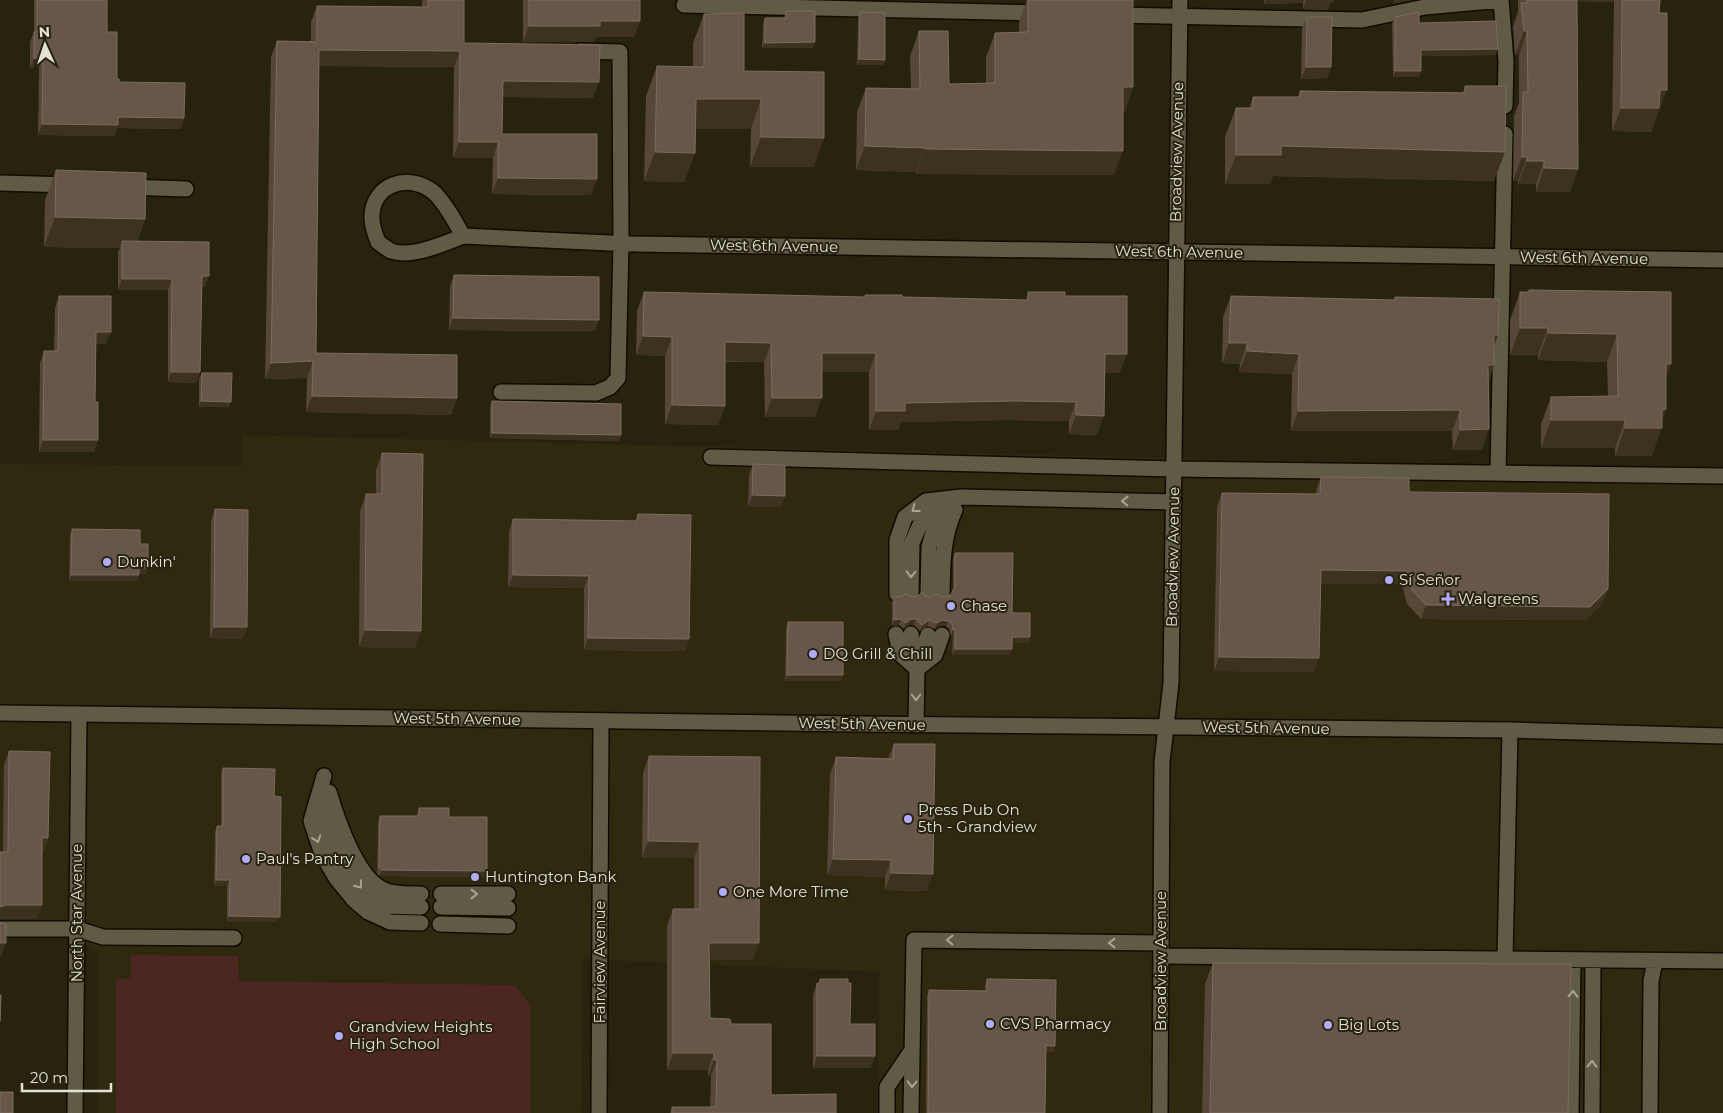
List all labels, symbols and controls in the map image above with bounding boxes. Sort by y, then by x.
north arrow [20,20,70,70]
text: N [38,23,50,41]
street label: Broadview Avenue [1166,82,1187,222]
street label: West 6th Avenue [710,235,838,256]
street label: West 6th Avenue [1115,241,1243,262]
street label: West 6th Avenue [1520,247,1648,268]
street label: Broadview Avenue [1162,487,1183,627]
one-way arrow [1121,496,1129,506]
one-way arrow [911,503,921,512]
place label: Dunkin' [117,552,176,571]
marker: Dunkin' [101,556,113,568]
one-way arrow [906,570,917,578]
place label: Sí Señor [1399,570,1460,589]
marker: Sí Señor [1383,574,1395,586]
place label: Walgreens [1458,589,1538,608]
marker: Walgreens [1442,593,1454,605]
place label: Chase [961,596,1007,615]
marker: Chase [945,600,957,612]
place label: DQ Grill & Chill [823,644,932,663]
marker: DQ Grill & Chill [807,648,819,660]
one-way arrow [911,694,921,701]
street label: West 5th Avenue [393,708,521,729]
street label: West 5th Avenue [798,713,926,734]
street label: West 5th Avenue [1202,717,1330,738]
place label: Press Pub On 5th - Grandview [918,800,1038,836]
marker: Press Pub On 5th - Grandview [902,813,914,825]
one-way arrow [311,834,321,843]
street label: North Star Avenue [67,844,86,982]
place label: Paul's Pantry [256,849,354,868]
marker: Paul's Pantry [240,853,252,865]
place label: Huntington Bank [485,867,617,886]
marker: Huntington Bank [469,871,481,883]
one-way arrow [353,879,362,889]
place label: One More Time [733,882,849,901]
marker: One More Time [717,886,729,898]
one-way arrow [471,889,479,899]
street label: Broadview Avenue [1151,891,1170,1031]
street label: Fairview Avenue [590,900,609,1024]
one-way arrow [945,935,953,945]
one-way arrow [1108,937,1116,948]
one-way arrow [1568,990,1578,998]
place label: CVS Pharmacy [1000,1014,1112,1033]
place label: Big Lots [1338,1015,1399,1034]
place label: Grandview Heights High School [349,1017,492,1053]
marker: CVS Pharmacy [984,1018,996,1030]
marker: Big Lots [1322,1019,1334,1031]
marker: Grandview Heights High School [333,1030,345,1042]
scale bar [22,1060,111,1092]
one-way arrow [1587,1060,1597,1068]
text: 20 m [30,1068,68,1087]
one-way arrow [907,1080,917,1088]

